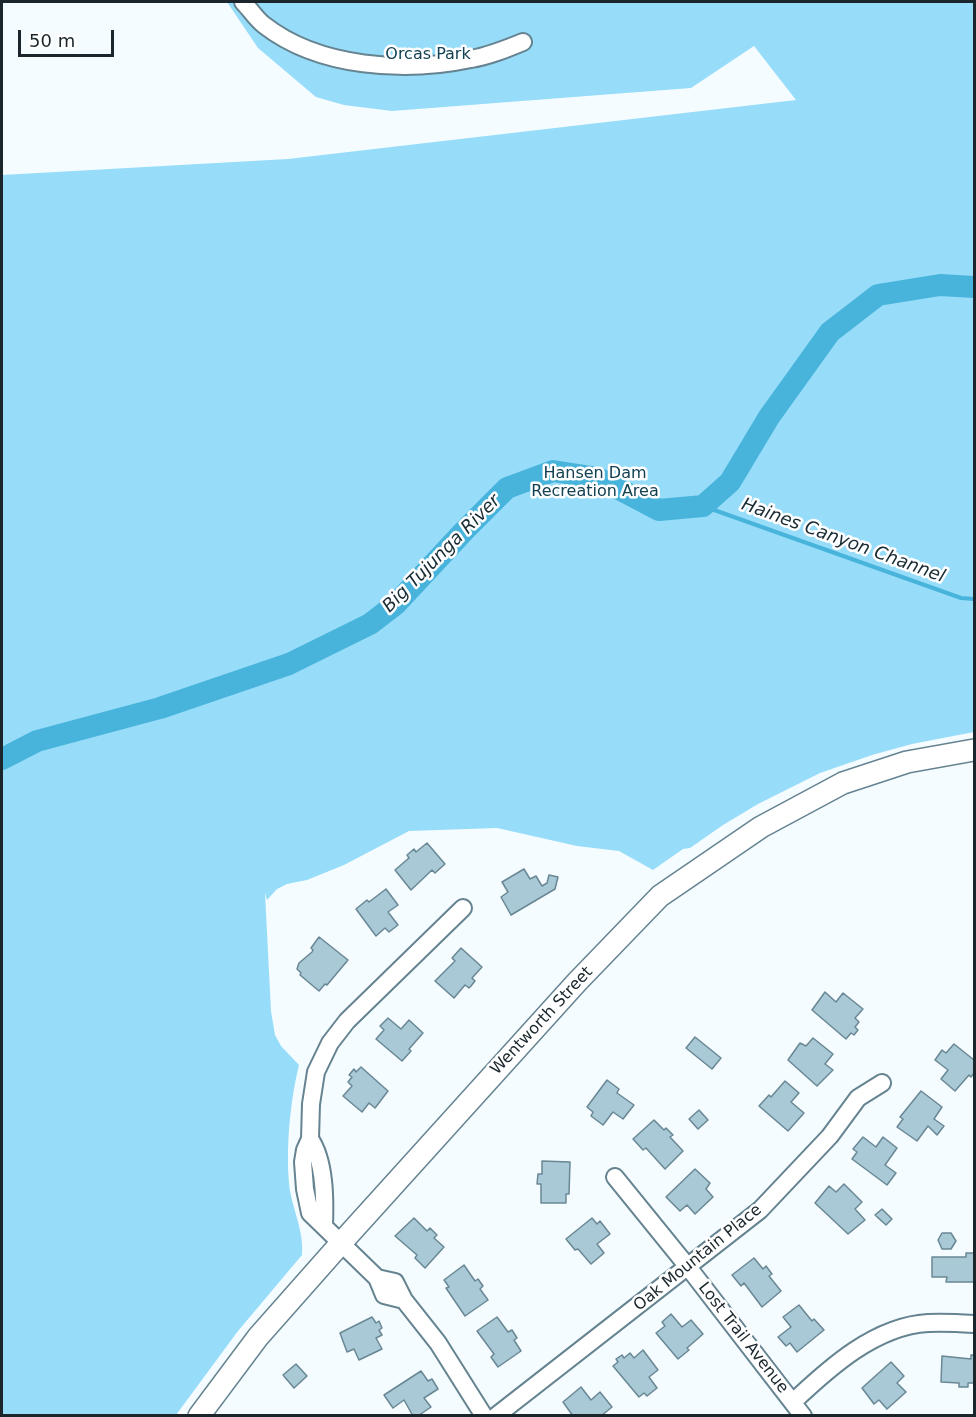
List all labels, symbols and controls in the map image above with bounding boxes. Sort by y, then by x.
scale bar [21,18,117,56]
text: 50 m [29,30,75,51]
park label: Orcas Park [385,45,471,65]
park label: Hansen Dam Recreation Area [531,464,659,502]
water label: Big Tujunga River [379,491,505,617]
water label: Haines Canyon Channel [738,494,948,588]
street label: Wentworth Street [487,963,597,1079]
street label: Oak Mountain Place [630,1201,766,1315]
street label: Lost Trail Avenue [694,1279,792,1397]

